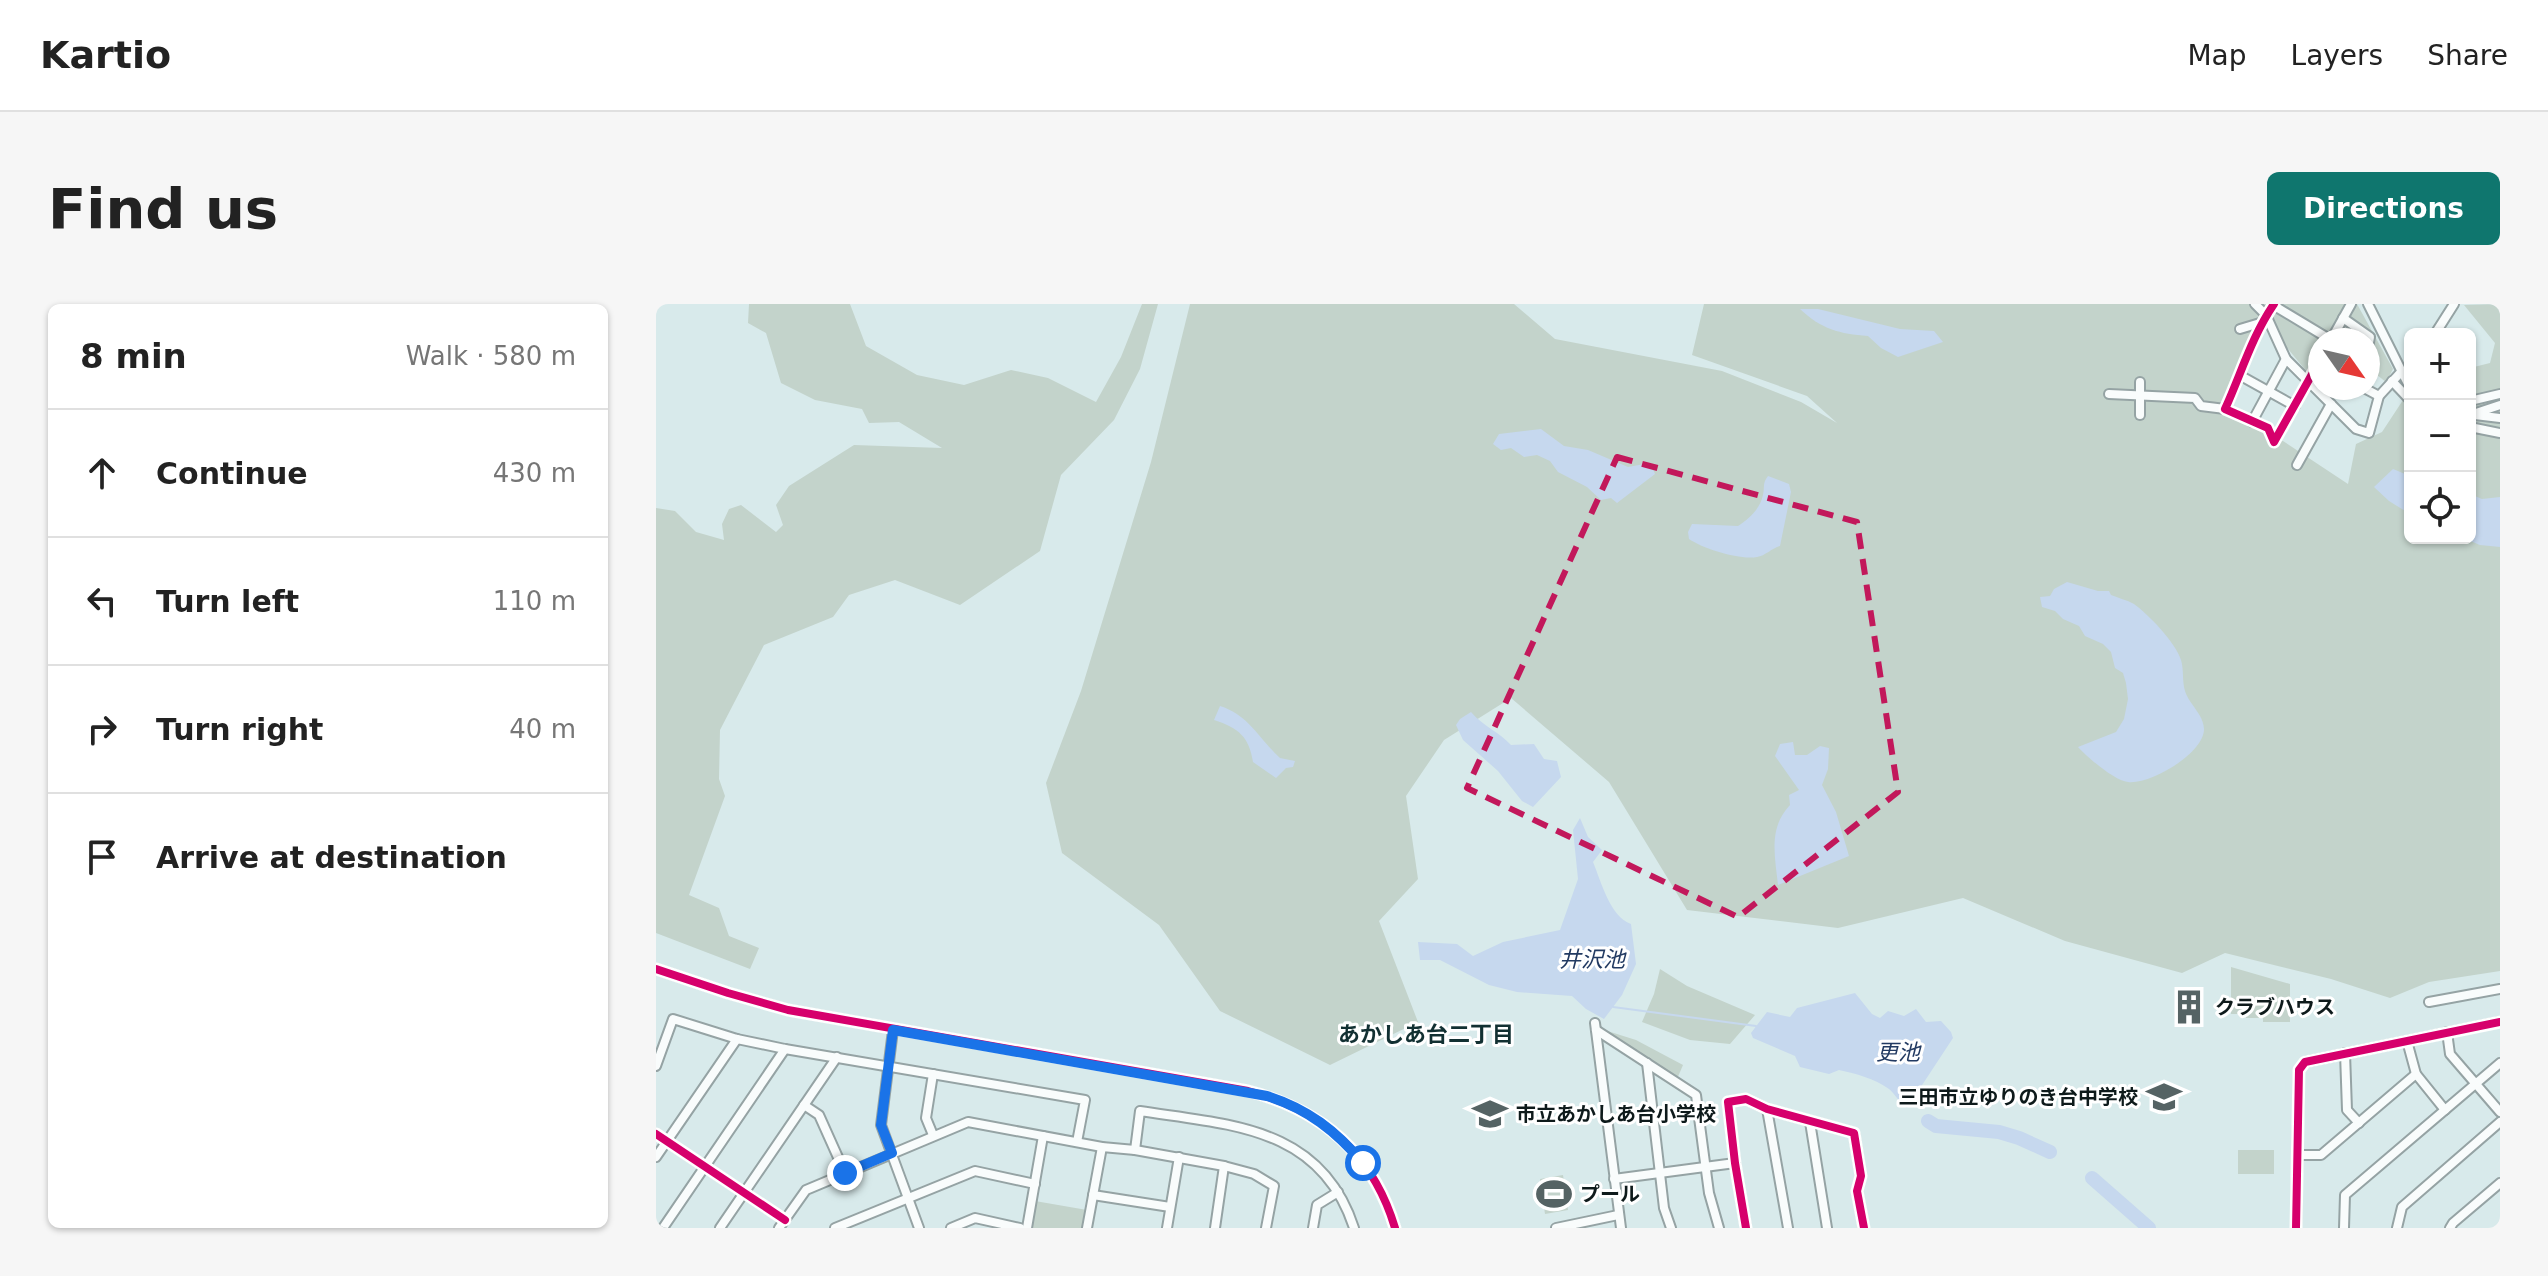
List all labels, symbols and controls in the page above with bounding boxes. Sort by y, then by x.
text: Kartio [40,33,171,77]
text: Map [2187,39,2247,72]
text: Layers [2291,39,2383,72]
text: Share [2427,39,2508,72]
button: Directions [2267,172,2500,245]
text: Find us [48,176,278,241]
north arrow [2308,328,2380,400]
map controls [2404,328,2476,544]
button: + [2404,328,2476,400]
text: 8 min [80,336,187,376]
text: Walk · 580 m [406,341,576,371]
button: − [2404,400,2476,472]
icon: ahead [80,451,124,495]
text: Continue [156,456,308,491]
text: 430 m [493,458,576,488]
button: locate [2404,472,2476,544]
icon: left [80,579,124,623]
text: Turn left [156,584,299,619]
text: 110 m [493,586,576,616]
icon: right [80,707,124,751]
text: Turn right [156,712,323,747]
text: 40 m [509,714,576,744]
icon: arrive [80,835,124,879]
text: Arrive at destination [156,840,507,875]
water label: 井沢池 [1559,947,1627,972]
building icon: クラブハウス [2170,988,2208,1026]
place label: クラブハウス [2215,995,2335,1019]
district label: あかしあ台二丁目 [1338,1022,1514,1047]
water label: 更池 [1876,1040,1922,1065]
school or university icon: 三田市立ゆりのき台中学校 [2145,1078,2183,1116]
place label: 三田市立ゆりのき台中学校 [1899,1085,2138,1109]
school or university icon: 市立あかしあ台小学校 [1471,1095,1509,1133]
place label: 市立あかしあ台小学校 [1516,1102,1716,1126]
route start [1345,1145,1381,1181]
route end [827,1155,863,1191]
sports icon: プール [1535,1175,1573,1213]
place label: プール [1580,1182,1640,1206]

